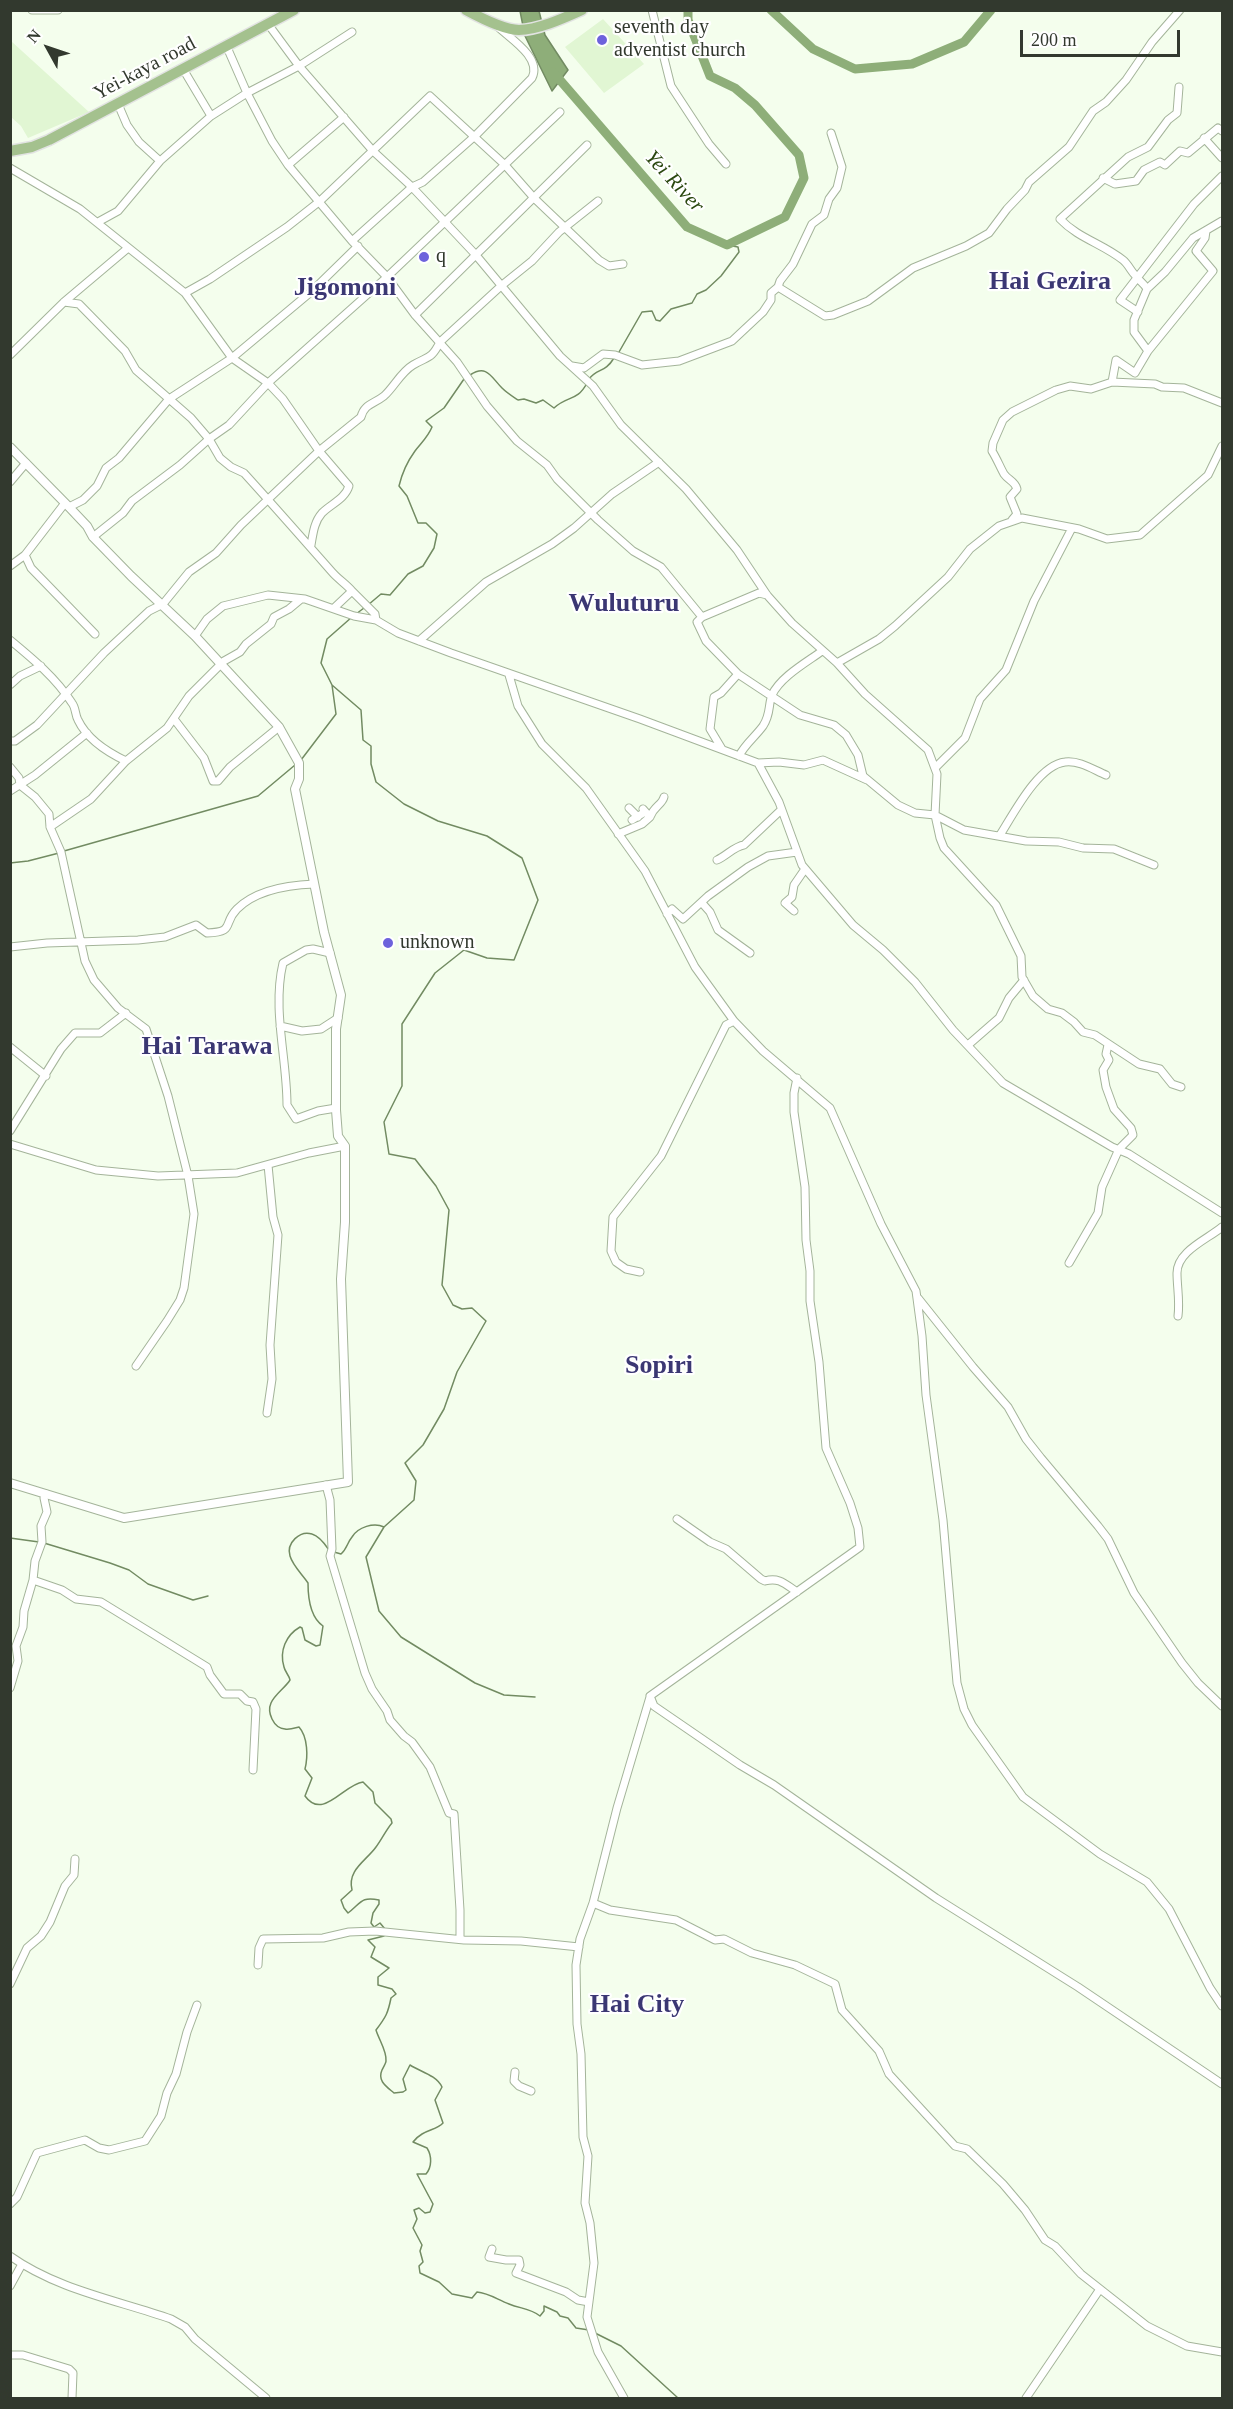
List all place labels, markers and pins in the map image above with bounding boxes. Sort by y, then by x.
place label: seventh day adventist church [614,16,746,63]
marker: seventh day adventist church [595,33,609,47]
place label: q [436,245,446,269]
marker: q [417,250,431,264]
place label: unknown [400,931,474,955]
marker: unknown [381,936,395,950]

